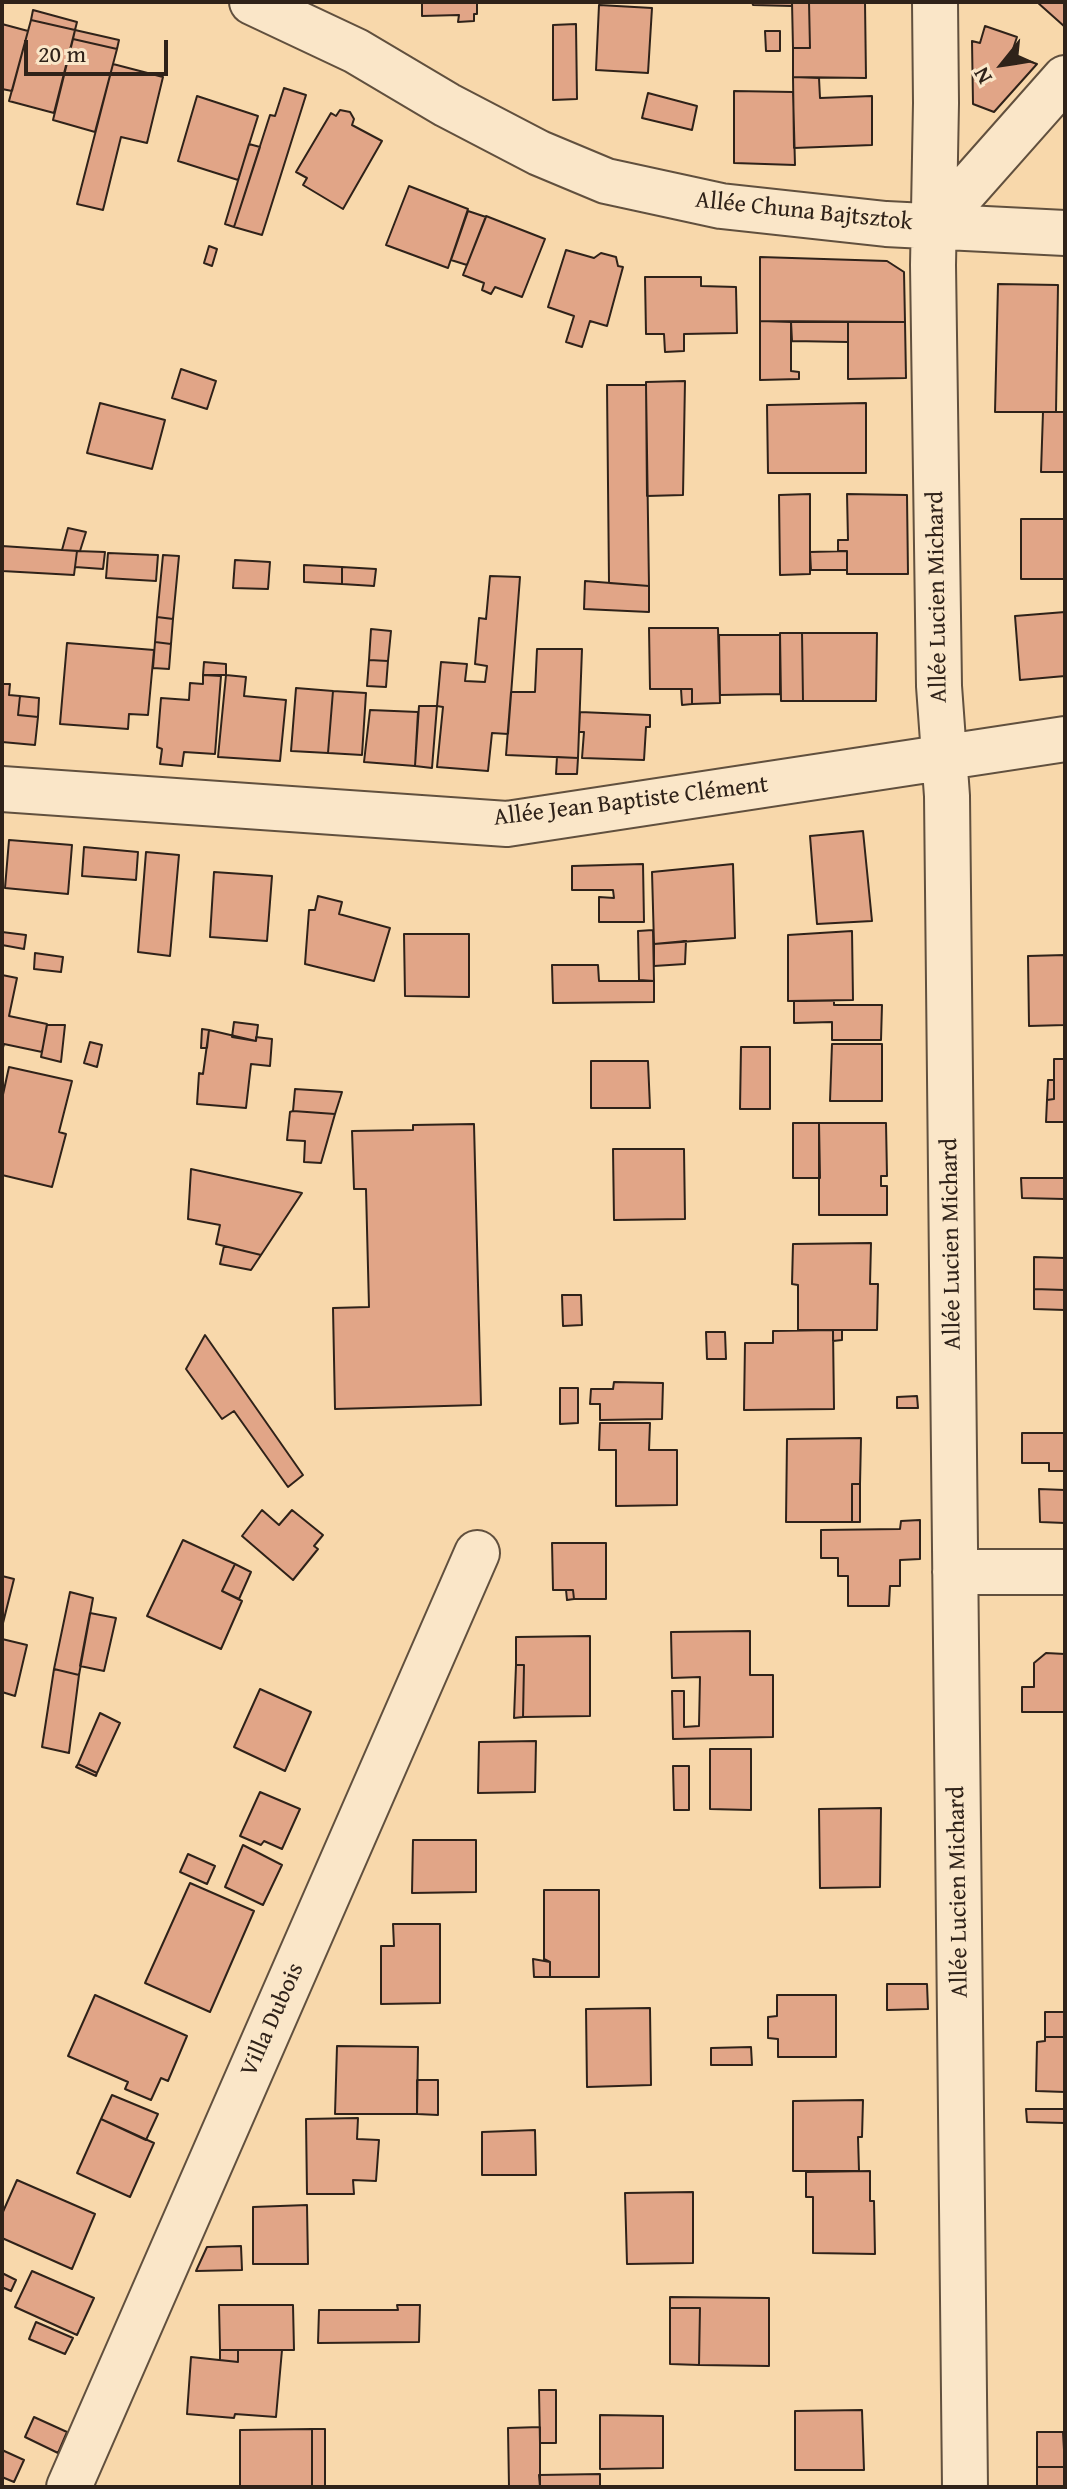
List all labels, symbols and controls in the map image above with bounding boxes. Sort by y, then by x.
scale bar [28,24,172,74]
north arrow [963,24,1043,104]
text: 20 m [38,36,86,71]
text: N [965,62,1000,90]
street label: Allée Chuna Bajtsztok [694,186,914,238]
street label: Allée Lucien Michard [922,491,954,703]
street label: Allée Jean Baptiste Clément [492,771,770,833]
street label: Allée Lucien Michard [936,1138,968,1350]
street label: Allée Lucien Michard [943,1786,975,1998]
street label: Villa Dubois [235,1959,311,2081]

